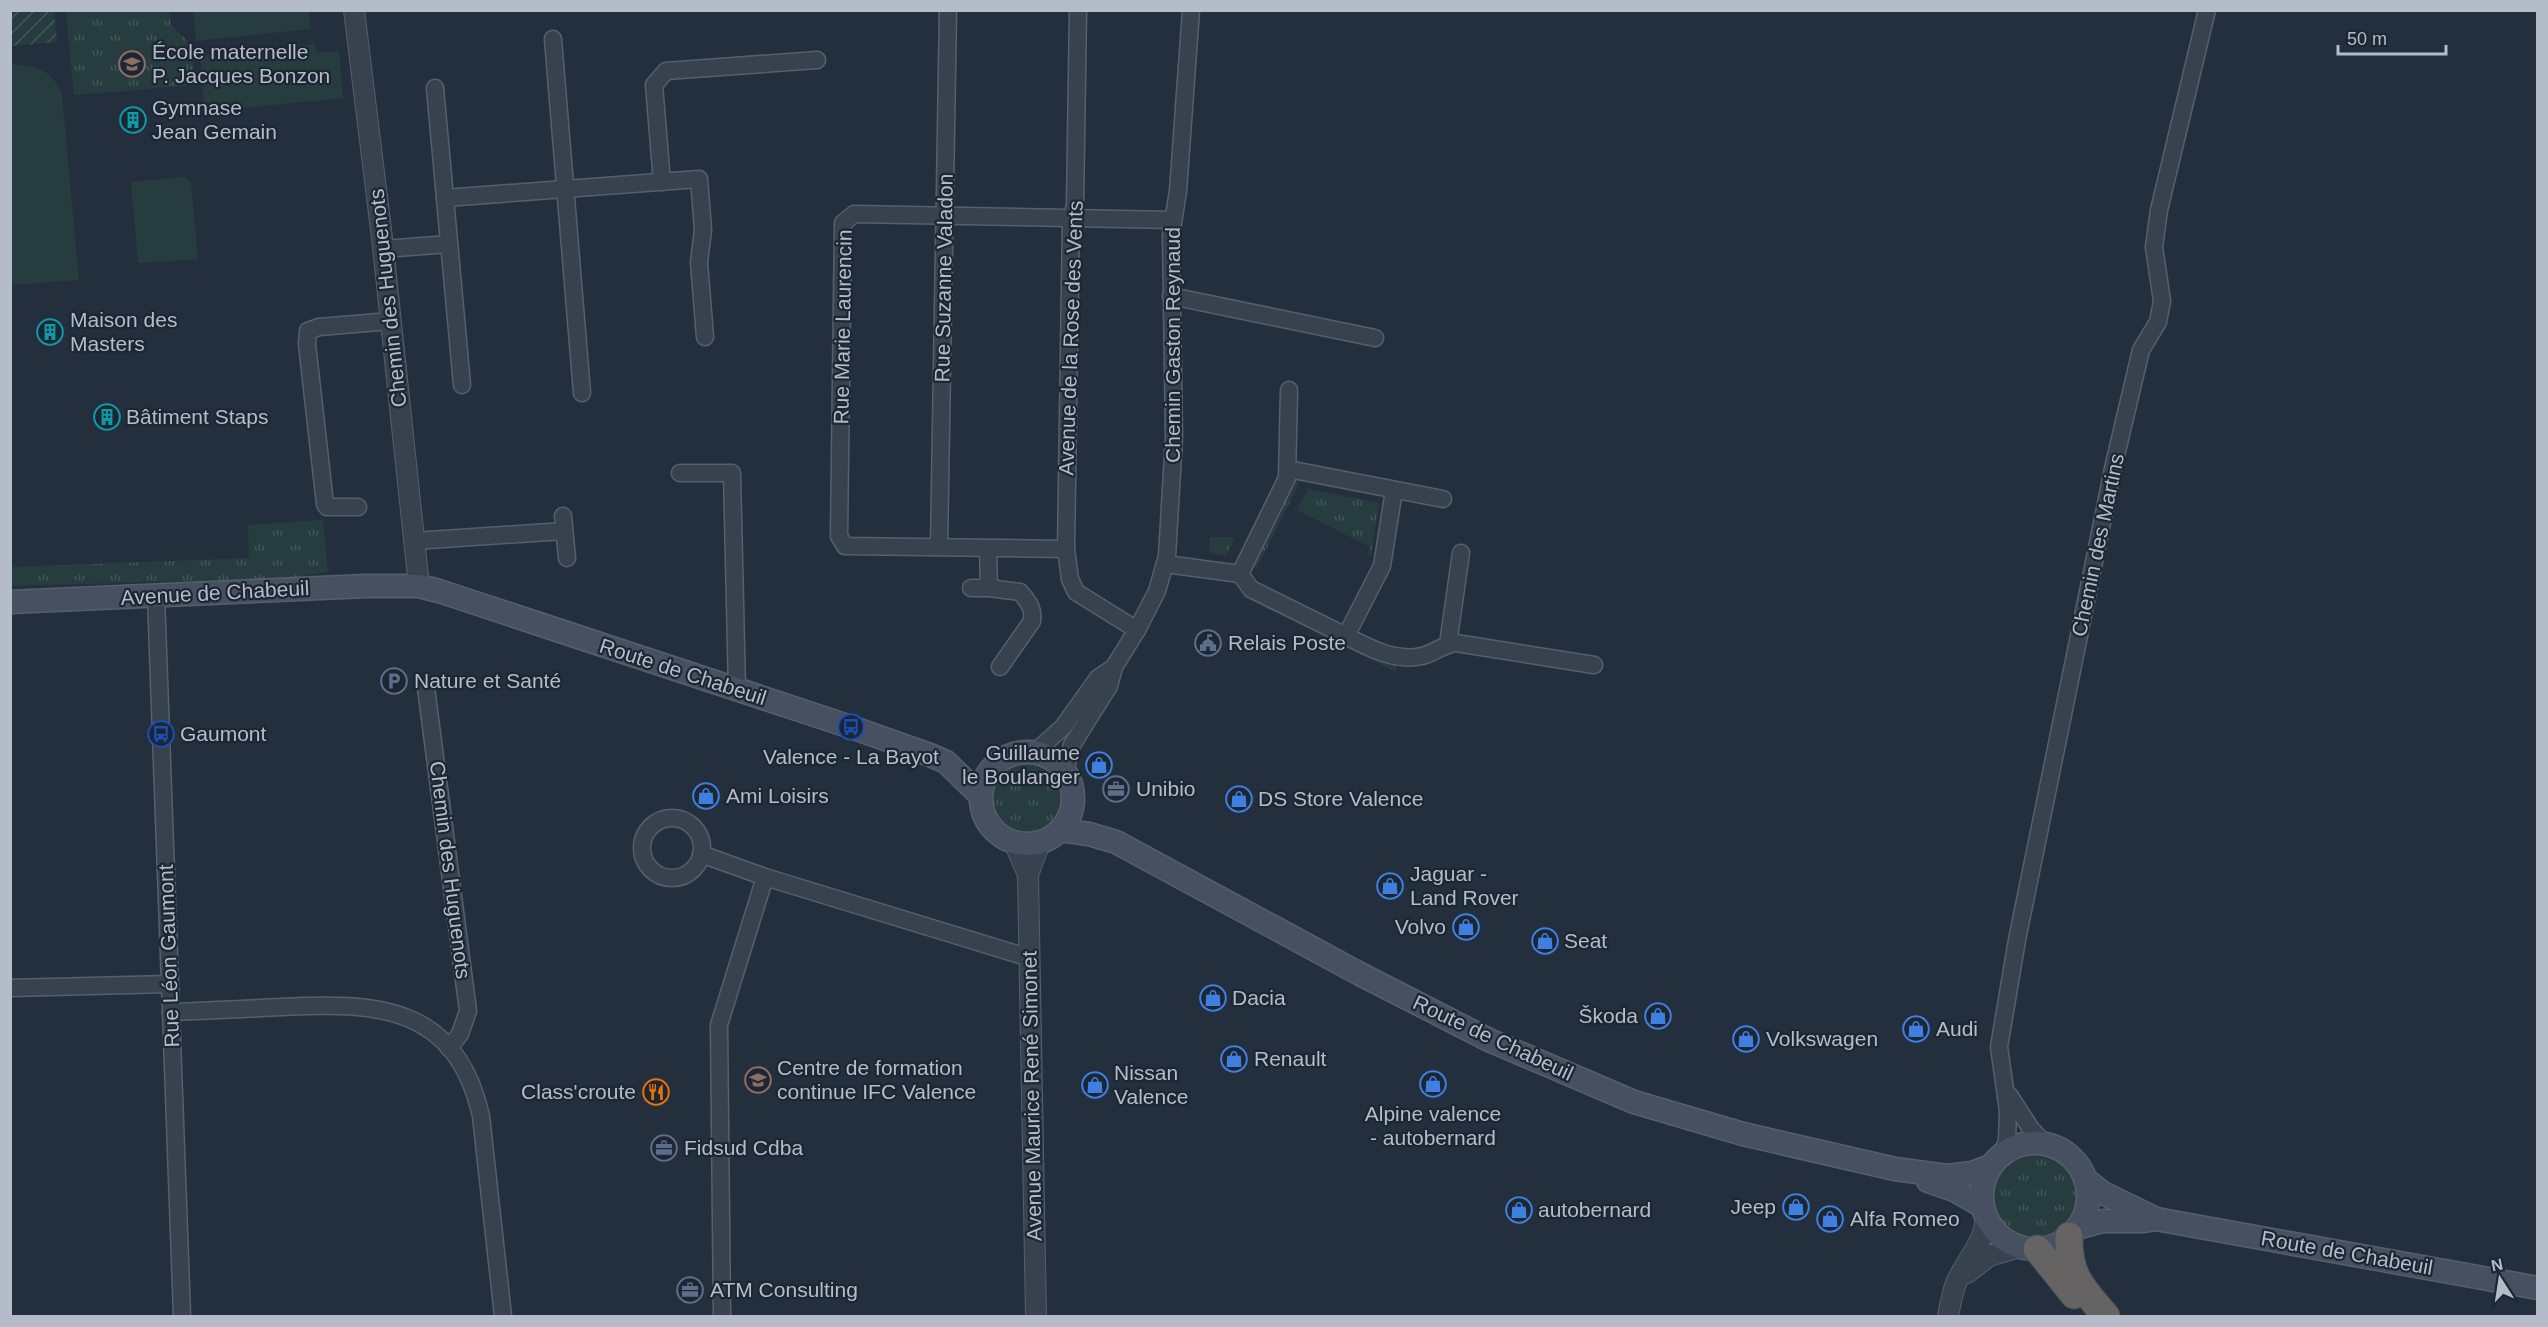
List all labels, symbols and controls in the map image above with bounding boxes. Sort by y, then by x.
scale bar [2338,18,2446,56]
text: 50 m [2347,29,2387,49]
place label: École maternelle P. Jacques Bonzon [152,40,330,87]
school or university icon: École maternelle P. Jacques Bonzon [117,49,147,79]
place label: Gymnase Jean Gemain [152,96,277,143]
building icon: Gymnase Jean Gemain [118,105,148,135]
street label: Rue Suzanne Valadon [930,174,957,382]
street label: Chemin des Huguenots [365,188,410,408]
street label: Avenue de la Rose des Vents [1054,200,1087,476]
street label: Chemin Gaston Reynaud [1161,227,1184,463]
street label: Rue Marie Laurencin [829,229,856,425]
place label: Maison des Masters [70,308,177,355]
building icon: Maison des Masters [35,317,65,347]
building icon: Bâtiment Staps [92,402,122,432]
place label: Bâtiment Staps [126,405,268,428]
street label: Chemin des Martins [2067,451,2128,639]
street label: Avenue de Chabeuil [120,576,310,609]
public building icon: Relais Poste [1193,628,1223,658]
place label: Relais Poste [1228,631,1346,654]
street label: Route de Chabeuil [597,634,769,709]
parking icon: Nature et Santé [379,666,409,696]
place label: Nature et Santé [414,669,561,692]
bus stop icon: Valence - La Bayot [836,712,866,742]
bus stop icon: Gaumont [146,719,176,749]
place label: Gaumont [180,722,267,745]
place label: Guillaume le Boulanger [962,741,1080,788]
place label: Valence - La Bayot [763,745,939,768]
shop icon: Guillaume le Boulanger [1084,750,1114,780]
street label: Chemin des Huguenots [426,760,475,980]
office icon: Unibio [1101,774,1131,804]
place label: Unibio [1136,777,1196,800]
shop icon: Ami Loisirs [691,781,721,811]
place label: Ami Loisirs [726,784,829,807]
shop icon: DS Store Valence [1224,784,1254,814]
place label: DS Store Valence [1258,787,1423,810]
place label: Jaguar - Land Rover [1410,862,1519,909]
street label: Rue Léon Gaumont [154,864,183,1048]
shop icon: Jaguar - Land Rover [1375,871,1405,901]
shop icon: Volvo [1451,912,1481,942]
place label: Volvo [1395,915,1446,938]
shop icon: Seat [1530,926,1560,956]
place label: Seat [1564,929,1607,952]
street label: Avenue Maurice René Simonet [1017,951,1046,1241]
shop icon: Dacia [1198,983,1228,1013]
place label: Dacia [1232,986,1286,1009]
street label: Route de Chabeuil [1410,990,1577,1085]
shop icon: Škoda [1643,1001,1673,1031]
place label: Škoda [1578,1004,1638,1027]
shop icon: Audi [1901,1014,1931,1044]
place label: Audi [1936,1017,1978,1040]
shop icon: Volkswagen [1731,1024,1761,1054]
place label: Volkswagen [1766,1027,1878,1050]
shop icon: Renault [1219,1044,1249,1074]
place label: Renault [1254,1047,1327,1070]
place label: Centre de formation continue IFC Valence [777,1056,976,1103]
place label: Nissan Valence [1114,1061,1188,1108]
school or university icon: Centre de formation continue IFC Valence [743,1065,773,1095]
shop icon: Alpine valence - autobernard [1418,1069,1448,1099]
shop icon: Nissan Valence [1080,1070,1110,1100]
restaurant icon: Class'croute [641,1077,671,1107]
place label: Class'croute [521,1080,636,1103]
place label: Alpine valence - autobernard [1365,1102,1501,1149]
office icon: Fidsud Cdba [649,1133,679,1163]
place label: Fidsud Cdba [684,1136,803,1159]
shop icon: Jeep [1781,1192,1811,1222]
shop icon: autobernard [1504,1195,1534,1225]
place label: Jeep [1730,1195,1776,1218]
place label: autobernard [1538,1198,1651,1221]
shop icon: Alfa Romeo [1815,1204,1845,1234]
place label: Alfa Romeo [1850,1207,1960,1230]
street label: Route de Chabeuil [2259,1226,2435,1279]
north arrow [2470,1249,2530,1309]
text: N [2490,1255,2504,1274]
office icon: ATM Consulting [675,1275,705,1305]
place label: ATM Consulting [710,1278,858,1301]

